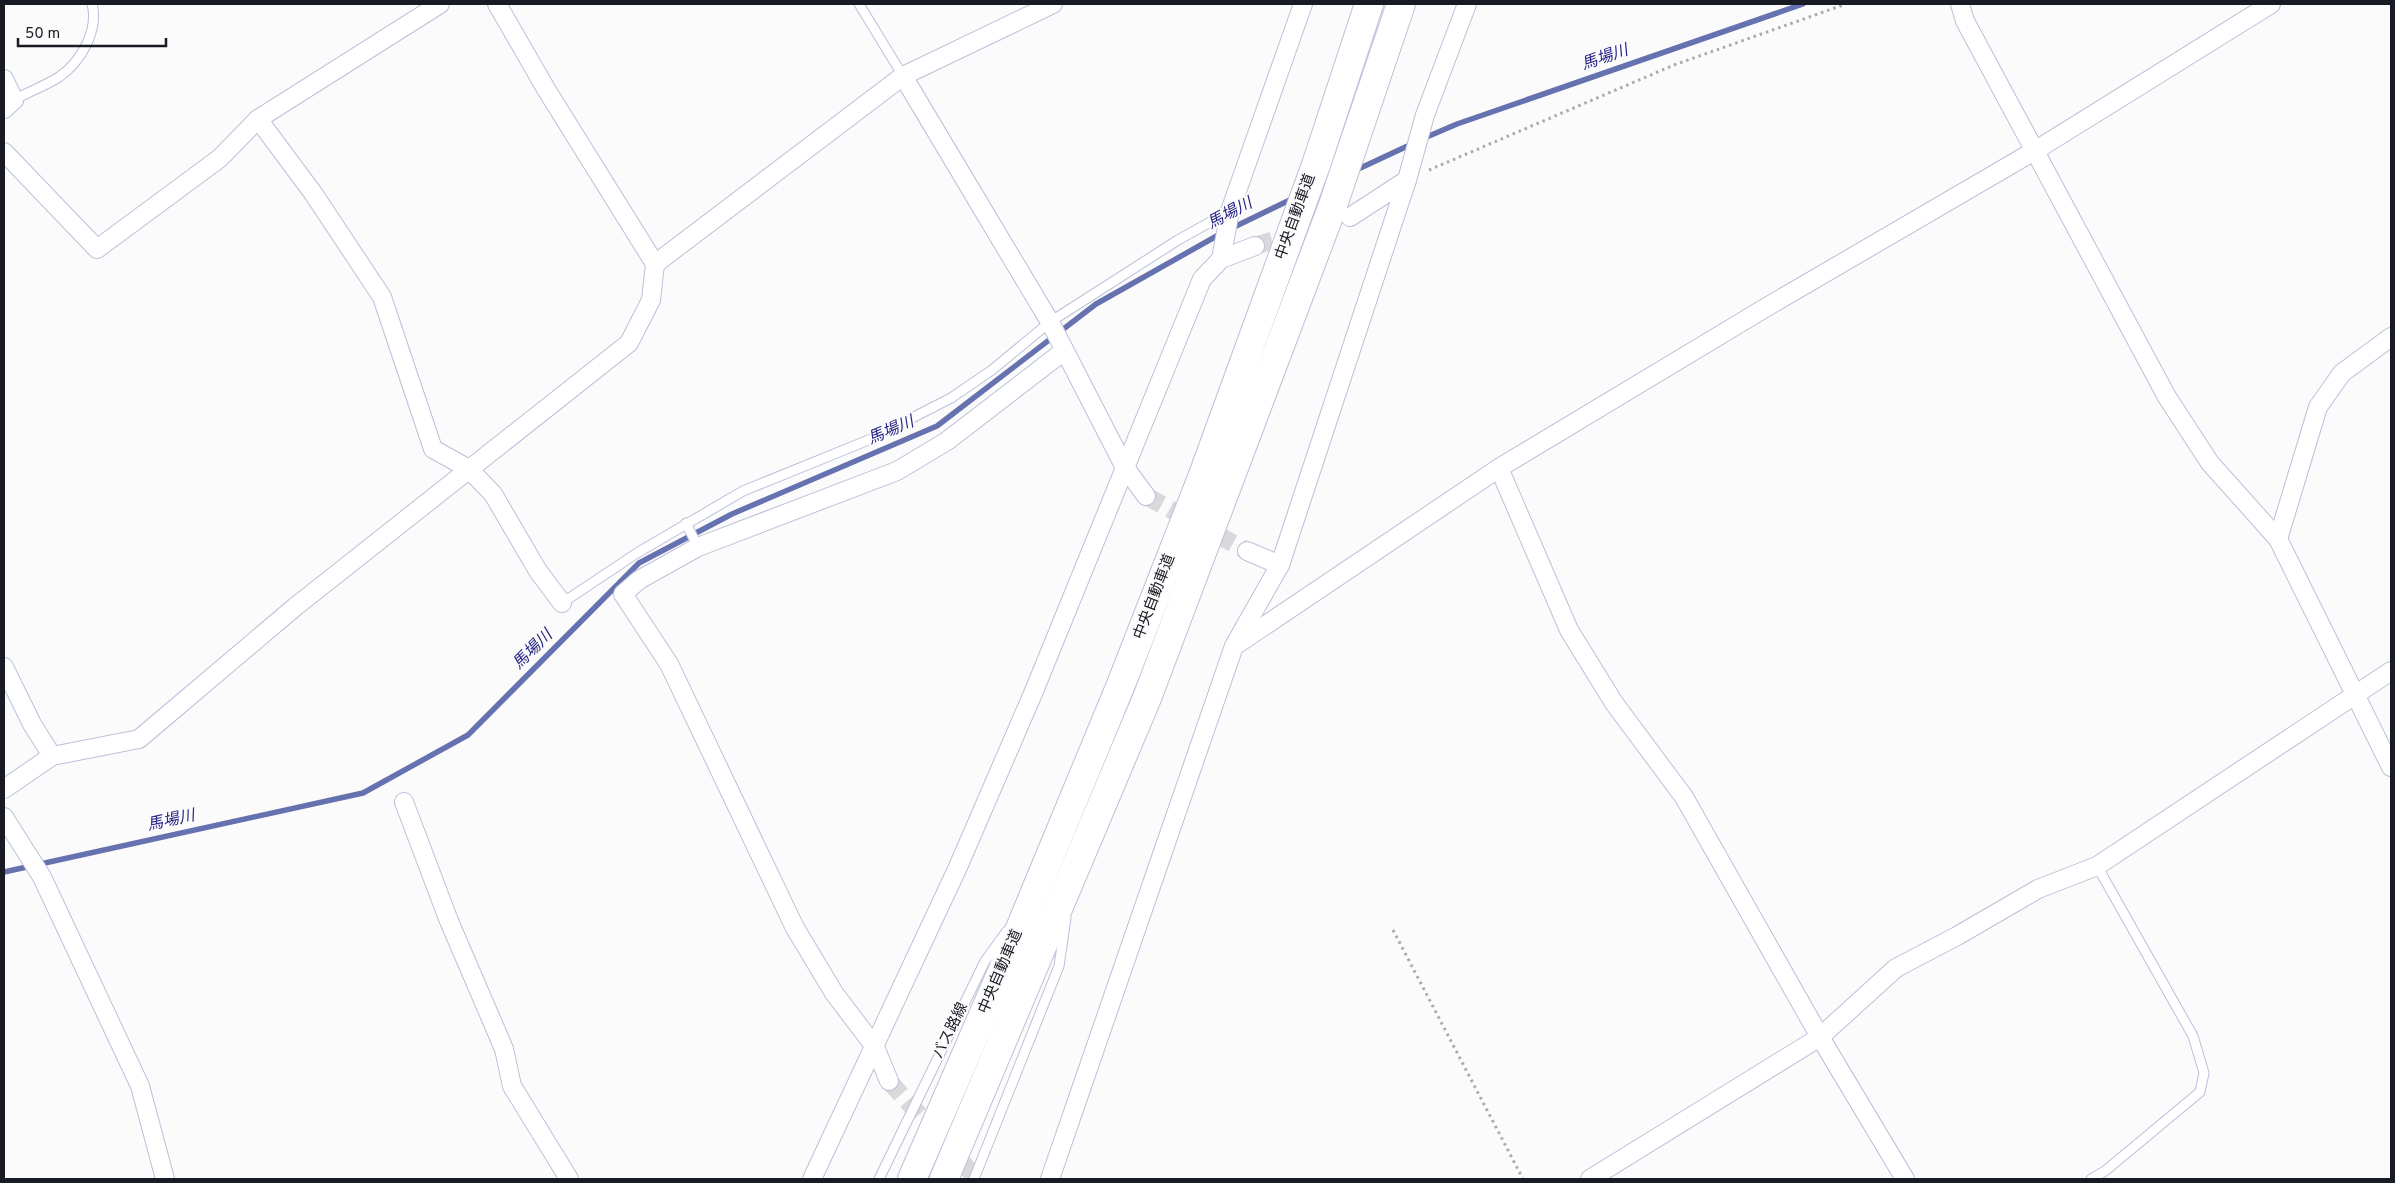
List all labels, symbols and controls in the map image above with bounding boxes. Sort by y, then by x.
scale bar [18,15,165,47]
text: 50 m [25,25,60,44]
water label: 馬場川 [1579,40,1633,75]
street label: 中央自動車道 [1272,171,1320,263]
water label: 馬場川 [1204,193,1258,234]
water label: 馬場川 [865,412,919,450]
street label: 中央自動車道 [1130,552,1180,642]
water label: 馬場川 [509,625,558,674]
water label: 馬場川 [145,806,199,836]
street label: 中央自動車道 [975,927,1027,1017]
street label: バス路線 [929,1000,973,1062]

